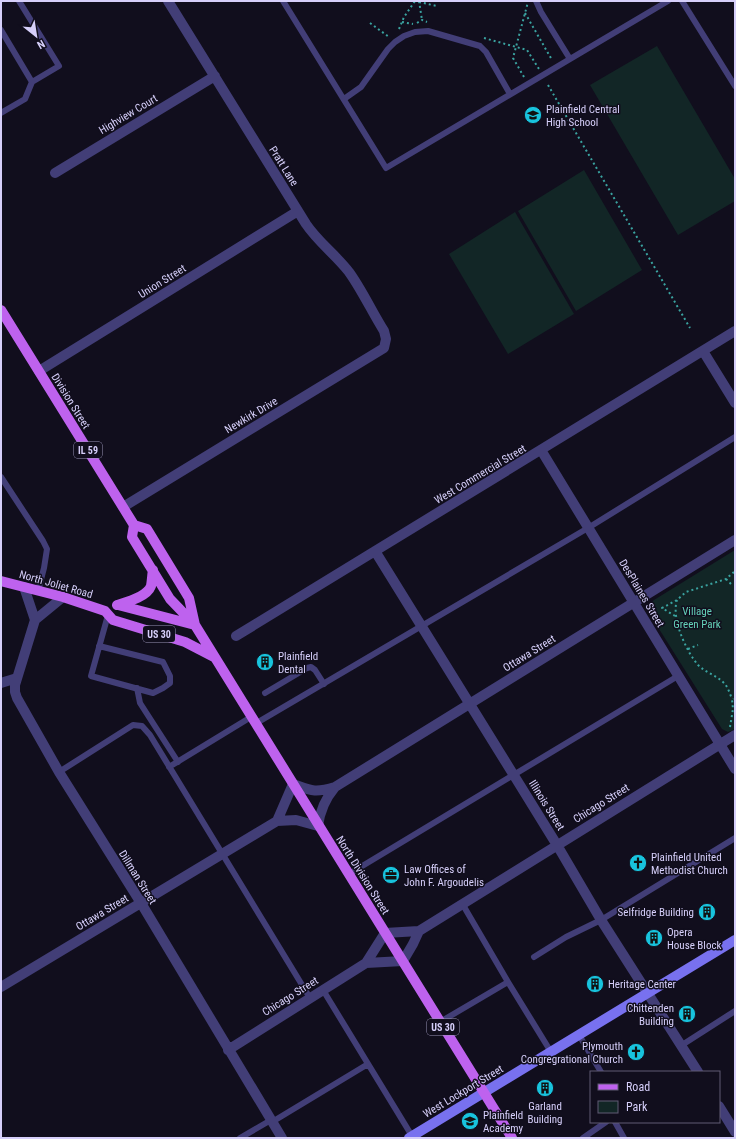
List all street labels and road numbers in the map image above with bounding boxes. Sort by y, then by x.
street label: Highview Court [97,92,160,137]
street label: Pratt Lane [266,144,301,189]
street label: Union Street [136,262,188,301]
street label: Division Street [48,371,93,431]
street label: Newkirk Drive [222,395,280,436]
road number: IL 59 [74,442,102,458]
street label: West Commercial Street [432,442,528,507]
street label: DesPlaines Street [616,557,667,629]
street label: North Joliet Road [18,568,94,601]
road number: US 30 [143,626,175,642]
street label: Ottawa Street [501,632,558,675]
street label: Illinois Street [526,778,567,833]
street label: Chicago Street [571,781,632,826]
street label: North Division Street [333,834,392,917]
street label: Dillman Street [116,848,159,907]
street label: Ottawa Street [74,892,131,933]
street label: Chicago Street [260,974,321,1019]
road number: US 30 [427,1019,459,1035]
street label: West Lockport Street [421,1062,506,1120]

